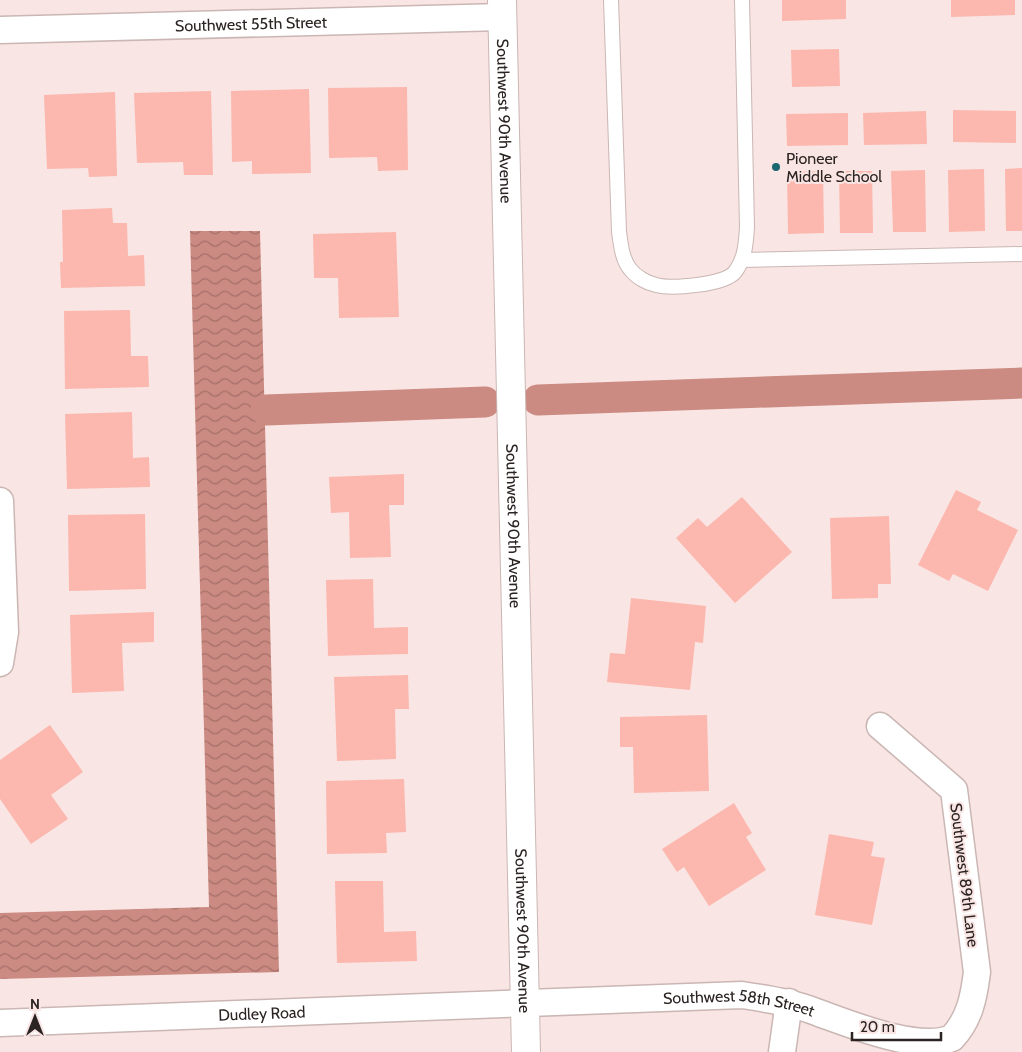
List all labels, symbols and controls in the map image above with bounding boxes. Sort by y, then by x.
street label: Southwest 55th Street [175,13,328,35]
street label: Southwest 90th Avenue [493,38,516,203]
place label: Pioneer Middle School [786,149,882,186]
marker: Pioneer Middle School [770,161,782,173]
street label: Southwest 90th Avenue [502,443,525,608]
street label: Southwest 89th Lane [946,802,983,948]
street label: Southwest 90th Avenue [511,848,534,1013]
street label: Southwest 58th Street [663,986,818,1021]
north arrow [10,992,60,1042]
text: N [30,995,40,1013]
street label: Dudley Road [218,1002,306,1025]
scale bar [852,1010,941,1042]
text: 20 m [860,1018,895,1036]

